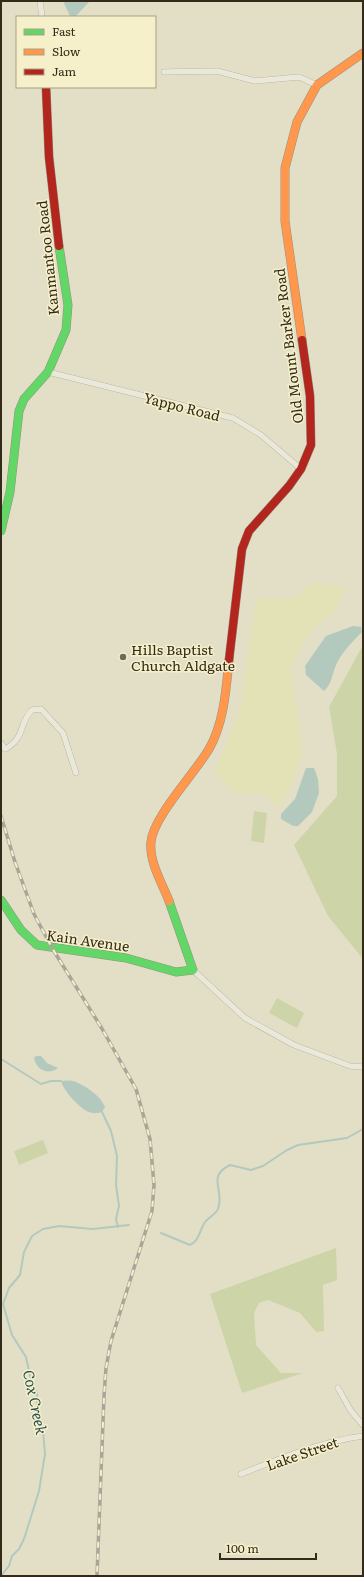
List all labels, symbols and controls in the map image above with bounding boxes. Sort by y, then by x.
legend [16,16,156,88]
text: Fast [52,22,76,40]
text: Slow [52,42,81,60]
text: Jam [52,62,77,80]
street label: Kanmantoo Road [31,199,63,316]
street label: Old Mount Barker Road [268,267,307,425]
street label: Yappo Road [142,387,223,425]
place label: Hills Baptist Church Aldgate [131,639,235,675]
marker: Hills Baptist Church Aldgate [118,652,128,662]
street label: Kain Avenue [45,924,131,956]
water label: Cox Creek [18,1368,54,1437]
street label: Lake Street [263,1431,341,1475]
scale bar [220,1535,316,1561]
text: 100 m [226,1539,259,1557]

